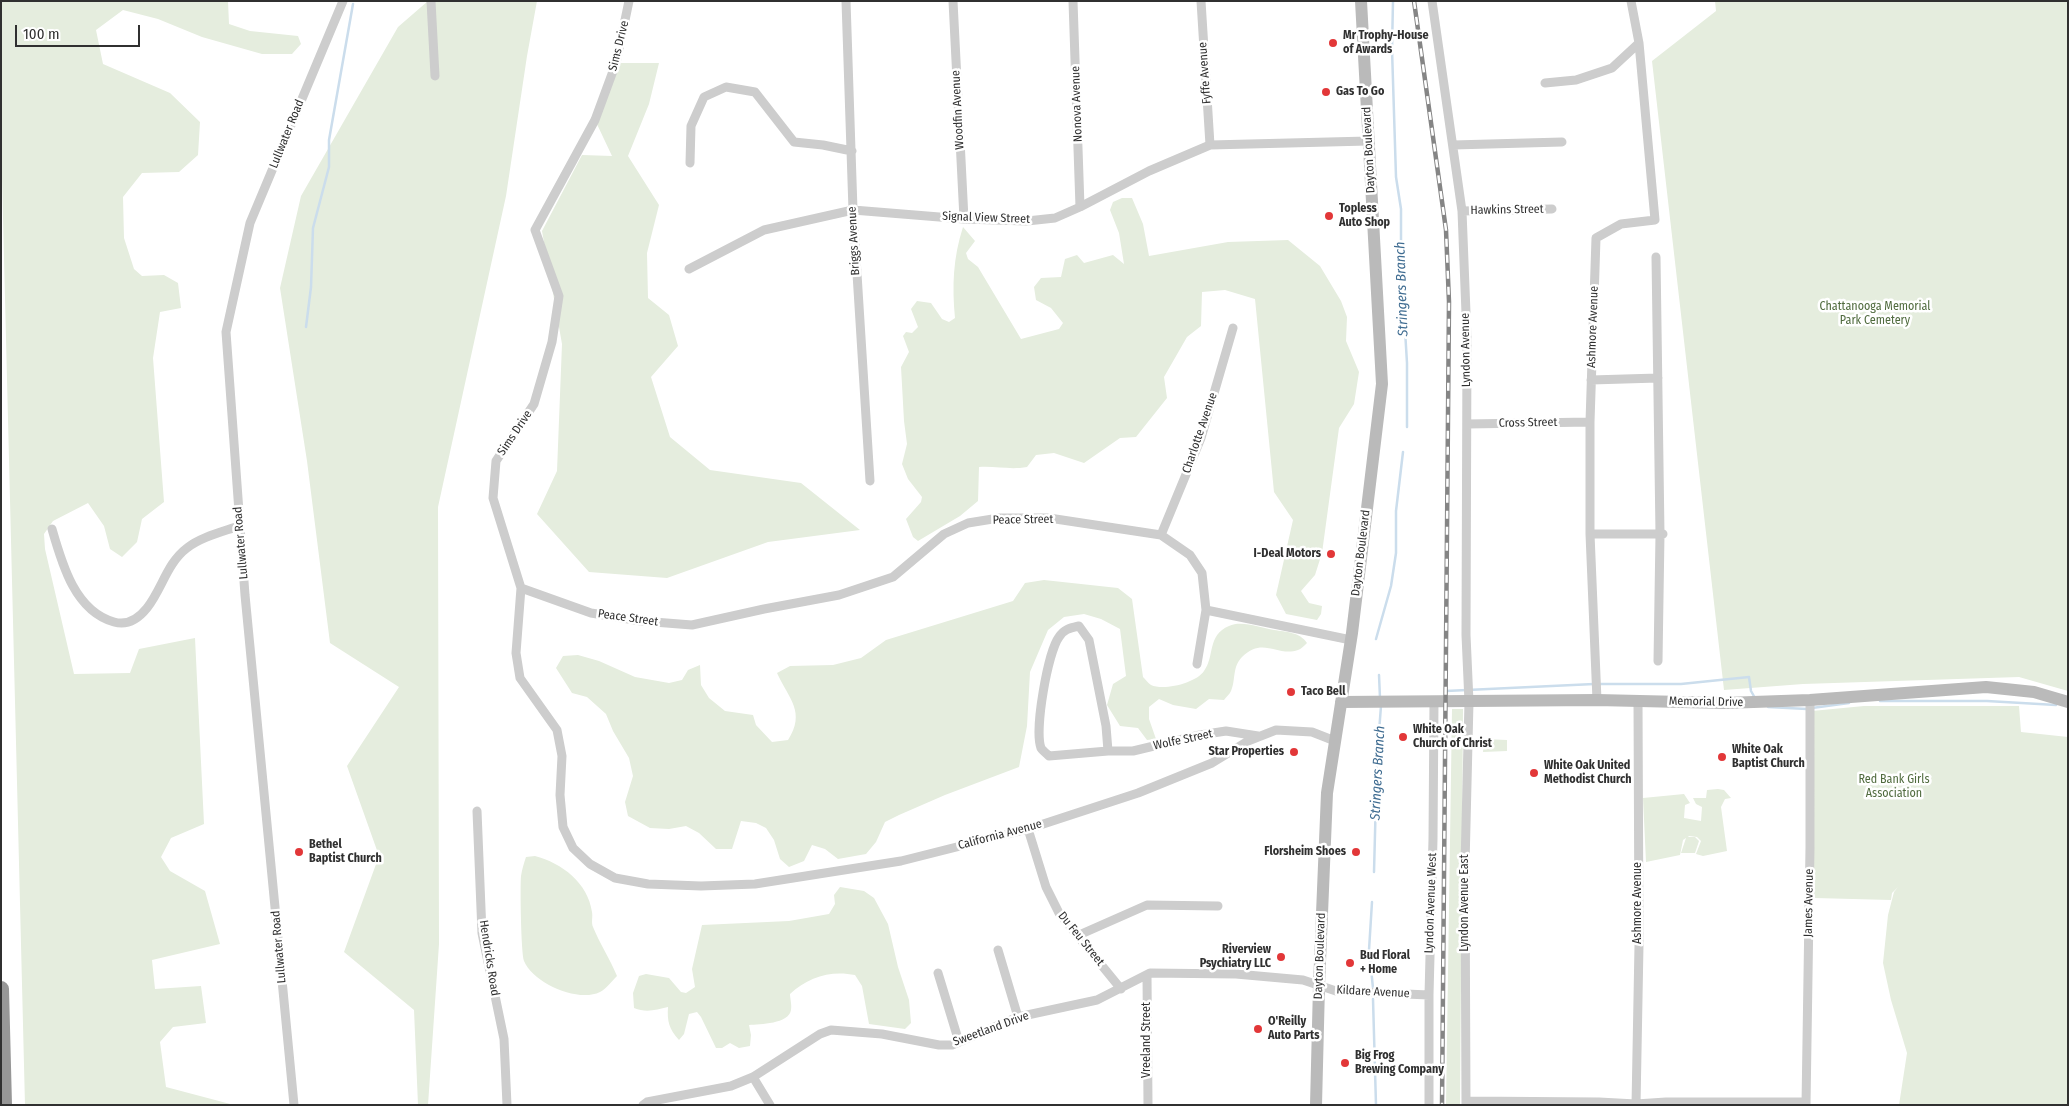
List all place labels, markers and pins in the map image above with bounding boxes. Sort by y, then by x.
place label: Mr Trophy-House of Awards [1343,29,1429,57]
marker: Mr Trophy-House of Awards [1327,37,1339,49]
place label: Gas To Go [1336,85,1384,99]
marker: Gas To Go [1320,86,1332,98]
place label: Topless Auto Shop [1339,202,1390,230]
marker: Topless Auto Shop [1323,210,1335,222]
place label: I-Deal Motors [1254,547,1321,561]
marker: I-Deal Motors [1325,548,1337,560]
place label: Taco Bell [1301,685,1345,699]
marker: Taco Bell [1285,686,1297,698]
place label: White Oak Church of Christ [1413,723,1492,751]
marker: White Oak Church of Christ [1397,731,1409,743]
place label: White Oak Baptist Church [1732,743,1805,771]
place label: Star Properties [1208,745,1284,759]
marker: Star Properties [1288,746,1300,758]
marker: White Oak Baptist Church [1716,751,1728,763]
place label: White Oak United Methodist Church [1544,759,1632,787]
marker: White Oak United Methodist Church [1528,767,1540,779]
place label: Bethel Baptist Church [309,838,382,866]
place label: Florsheim Shoes [1264,845,1346,859]
marker: Bethel Baptist Church [293,846,305,858]
marker: Florsheim Shoes [1350,846,1362,858]
place label: Riverview Psychiatry LLC [1200,943,1271,971]
place label: Bud Floral + Home [1360,949,1410,977]
marker: Riverview Psychiatry LLC [1275,951,1287,963]
marker: Bud Floral + Home [1344,957,1356,969]
place label: O'Reilly Auto Parts [1268,1015,1319,1043]
marker: O'Reilly Auto Parts [1252,1023,1264,1035]
place label: Big Frog Brewing Company [1355,1049,1444,1077]
marker: Big Frog Brewing Company [1339,1057,1351,1069]

